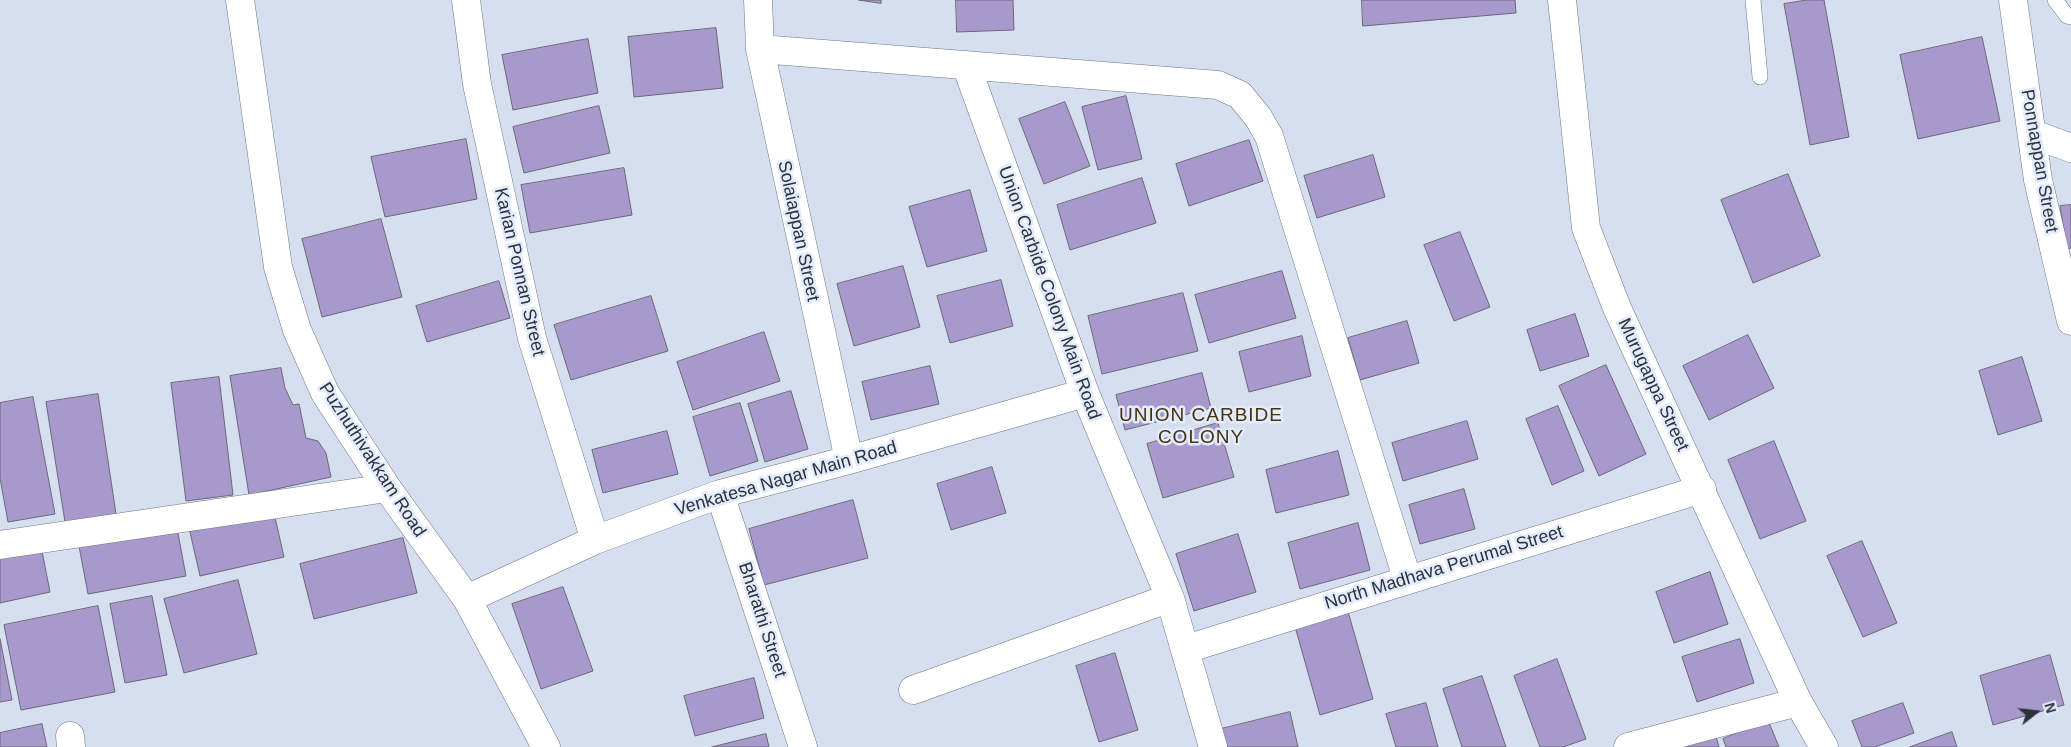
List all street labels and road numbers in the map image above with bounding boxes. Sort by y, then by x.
street label: Ponnappan Street [2016,88,2062,234]
street label: Solaiappan Street [773,159,823,303]
street label: Union Carbide Colony Main Road [993,163,1105,423]
street label: Karian Ponnan Street [489,186,549,358]
street label: Murugappa Street [1613,315,1693,455]
street label: Puzhuthivakkam Road [314,379,430,541]
street label: Venkatesa Nagar Main Road [672,437,900,521]
street label: North Madhava Perumal Street [1322,521,1566,615]
street label: Bharathi Street [733,560,791,680]

